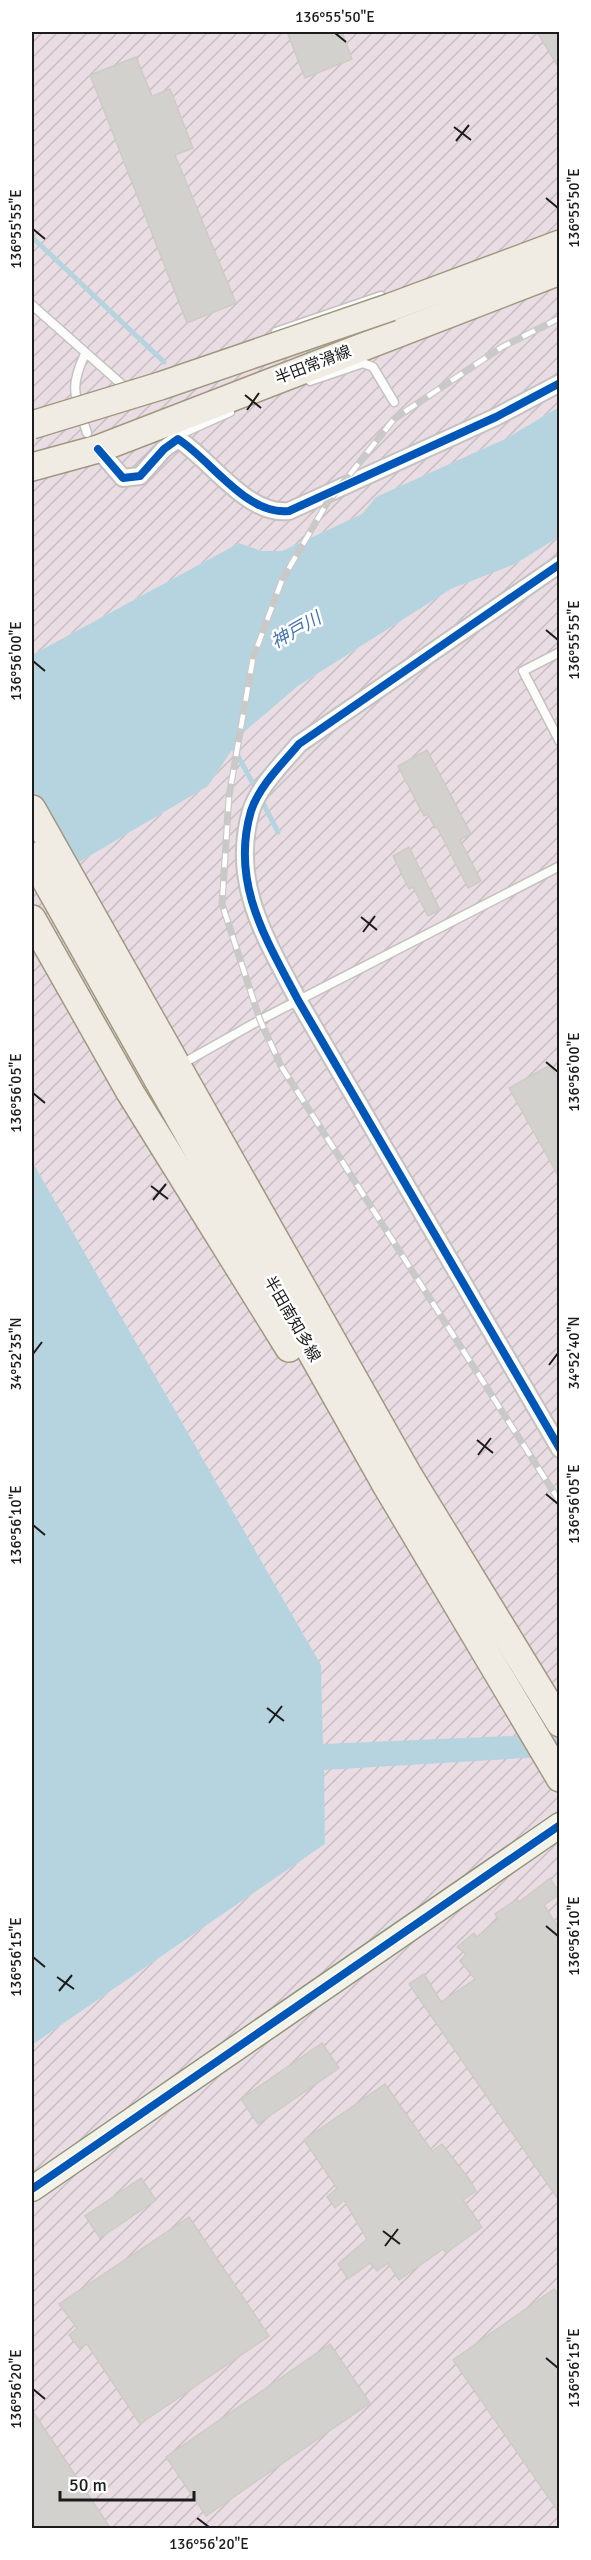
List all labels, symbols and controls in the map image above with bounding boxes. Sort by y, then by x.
text: 136°55'50"E [295,8,375,26]
text: 136°55'50"E [565,168,583,248]
text: 136°55'55"E [7,189,25,269]
street label: 半田常滑線 [272,341,354,389]
text: 136°55'55"E [565,600,583,680]
water label: 神戸川 [267,606,327,653]
text: 136°56'00"E [7,621,25,701]
text: 136°56'00"E [565,1032,583,1112]
text: 136°56'05"E [7,1053,25,1133]
street label: 半田南知多線 [259,1272,325,1366]
text: 34°52'40"N [565,1316,583,1390]
text: 34°52'35"N [7,1317,25,1391]
text: 136°56'05"E [565,1464,583,1544]
text: 136°56'10"E [7,1485,25,1565]
text: 136°56'10"E [565,1896,583,1976]
text: 136°56'15"E [7,1917,25,1997]
text: 136°56'15"E [565,2328,583,2408]
text: 136°56'20"E [7,2349,25,2429]
scale bar [60,2464,194,2502]
text: 50 m [69,2474,107,2496]
text: 136°56'20"E [169,2535,249,2553]

